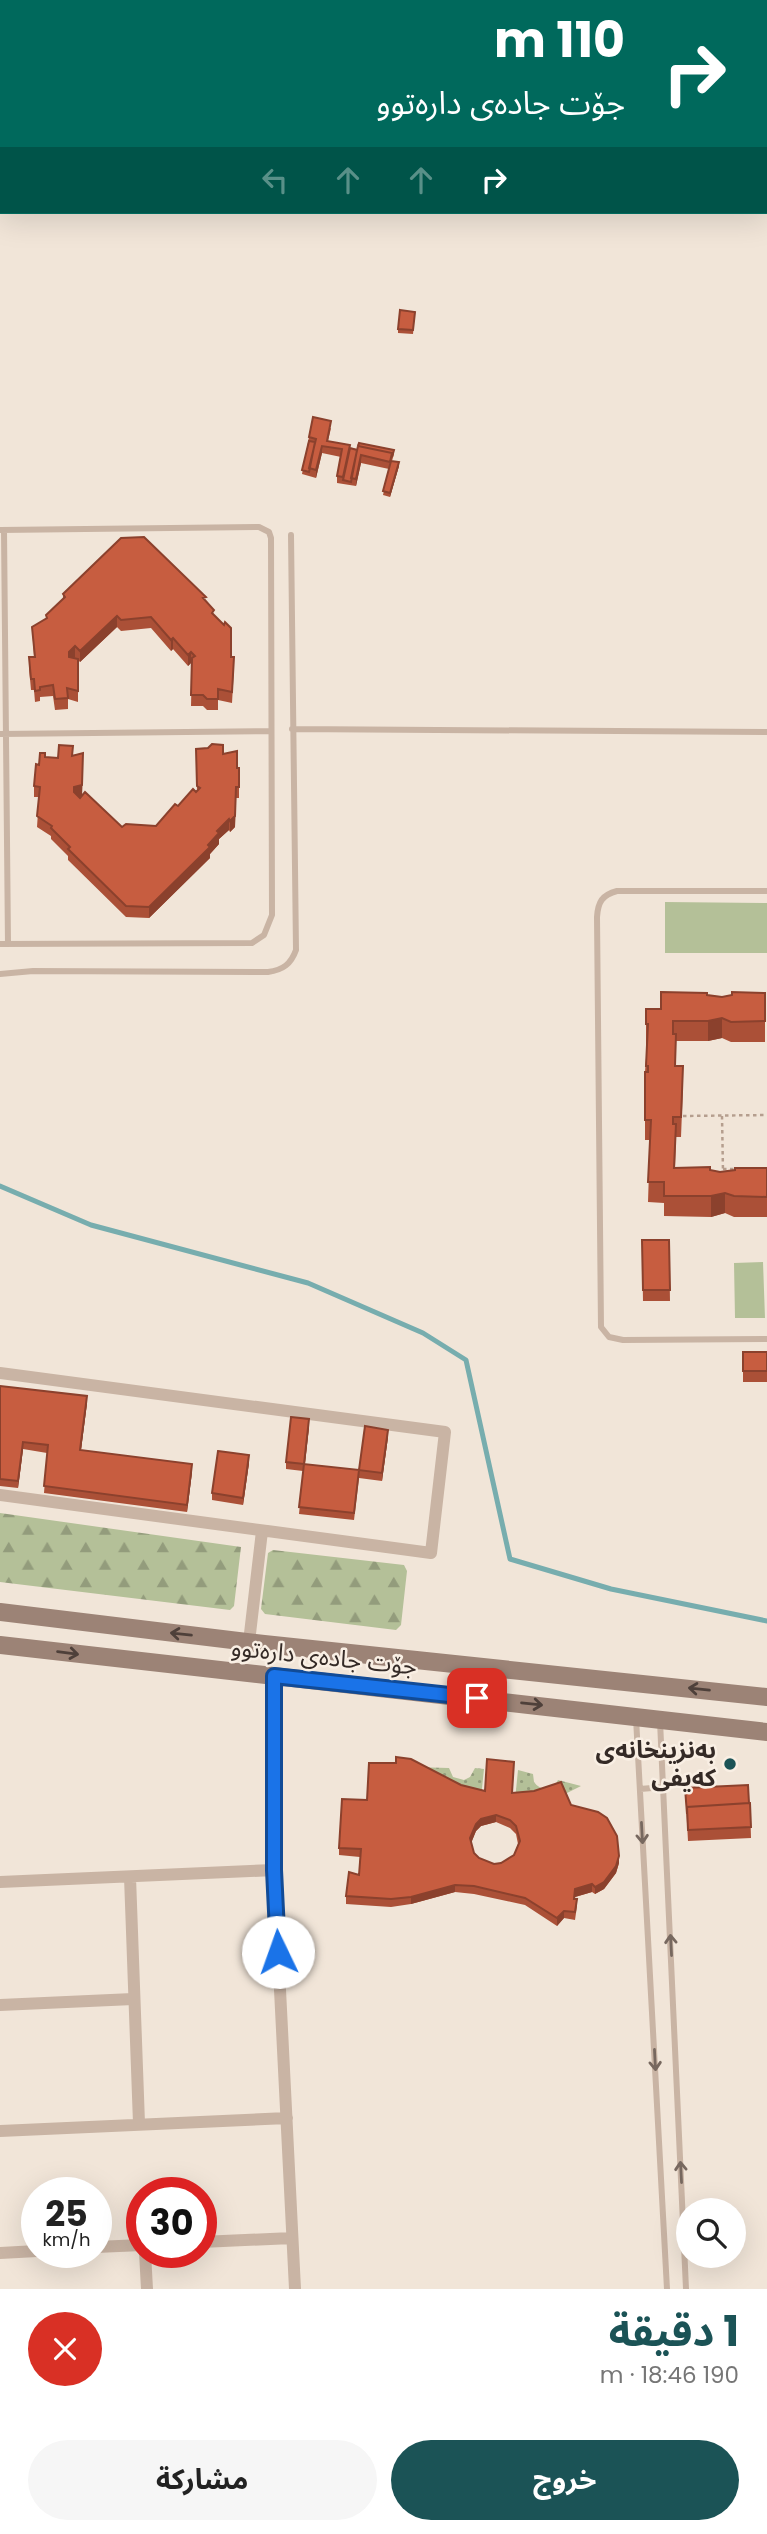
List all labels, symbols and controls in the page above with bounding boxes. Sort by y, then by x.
text: 110 m [494,6,625,74]
icon: right [649,28,740,119]
text: جۆت جادەی دارەتوو [376,80,625,125]
icon: left [256,161,294,199]
icon: ahead [329,161,367,199]
icon: ahead [402,161,440,199]
icon: right [475,161,513,199]
one-way arrow [171,1628,193,1641]
street label: جۆت جادەی دارەتوو [230,1630,419,1683]
one-way arrow [56,1646,79,1659]
pin [447,1668,507,1728]
icon: arrive [458,1679,496,1717]
one-way arrow [688,1682,711,1695]
one-way arrow [520,1697,543,1710]
place label: بەنزینخانەی کەیفی [596,1733,717,1794]
marker: بەنزینخانەی کەیفی [722,1756,738,1772]
one-way arrow [636,1821,649,1844]
position arrow [241,1915,315,1989]
one-way arrow [664,1933,677,1956]
one-way arrow [648,2048,661,2071]
one-way arrow [674,2161,687,2184]
speed limit sign: 30 [126,2177,217,2268]
text: 25 [45,2189,88,2238]
map controls [676,2198,746,2268]
button: search [676,2198,746,2268]
text: km/h [43,2227,90,2252]
text: 1 دقيقة [609,2302,739,2361]
button: close [28,2312,102,2386]
text: 190 m · 18:46 [600,2359,739,2391]
button: مشاركة [28,2440,377,2520]
button: خروج [391,2440,739,2520]

